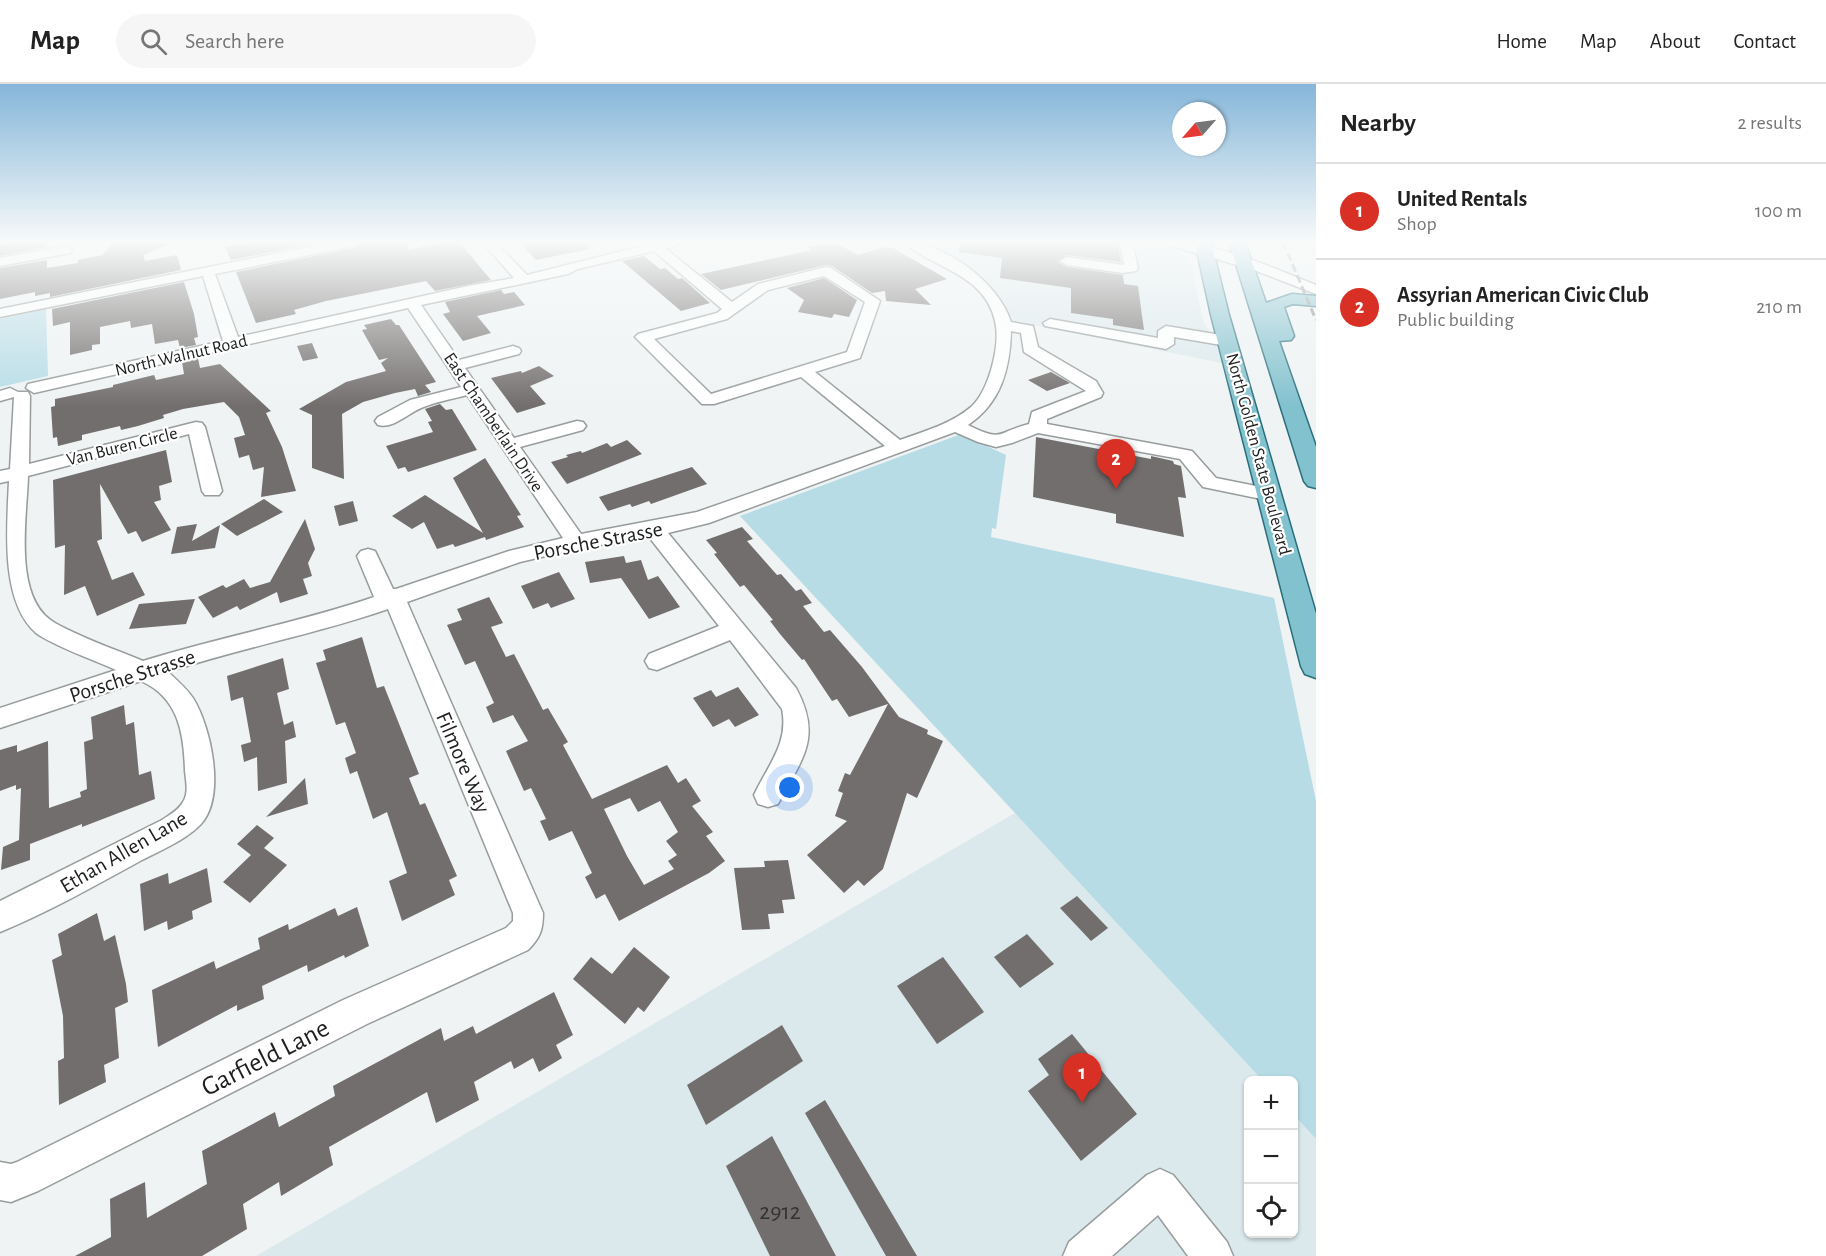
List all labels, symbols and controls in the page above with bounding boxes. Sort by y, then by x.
search box [116,14,536,68]
icon: search [137,25,170,58]
text: Map [30,27,80,55]
text: Search here [185,30,284,52]
text: Home [1496,31,1547,52]
text: Map [1580,31,1617,52]
text: About [1650,31,1700,52]
text: Contact [1733,31,1796,52]
north arrow [1172,102,1226,156]
text: Nearby [1340,110,1416,136]
text: 2 results [1738,113,1802,133]
text: United Rentals [1397,188,1527,210]
text: 1 [1356,201,1363,221]
text: 100 m [1755,201,1802,221]
text: Shop [1397,214,1437,234]
text: Assyrian American Civic Club [1397,284,1649,306]
text: 2 [1355,297,1364,317]
text: 210 m [1756,297,1802,317]
text: Public building [1397,310,1514,330]
street label: North Walnut Road [113,332,249,380]
street label: East Chamberlain Drive [440,350,546,495]
street label: North Golden State Boulevard [1222,351,1294,557]
street label: Van Buren Circle [65,424,180,469]
pin: 2 [1096,440,1136,489]
street label: Porsche Strasse [532,518,665,564]
street label: Porsche Strasse [67,645,198,707]
street label: Filmore Way [432,709,494,817]
your location [775,773,804,802]
street label: Ethan Allen Lane [56,807,191,897]
street label: Garfield Lane [197,1014,333,1101]
pin: 1 [1062,1054,1102,1103]
map controls [1244,1076,1298,1238]
button: + [1244,1076,1298,1130]
button: − [1244,1130,1298,1184]
button: locate [1244,1184,1298,1238]
house number: 2912 [759,1200,801,1224]

